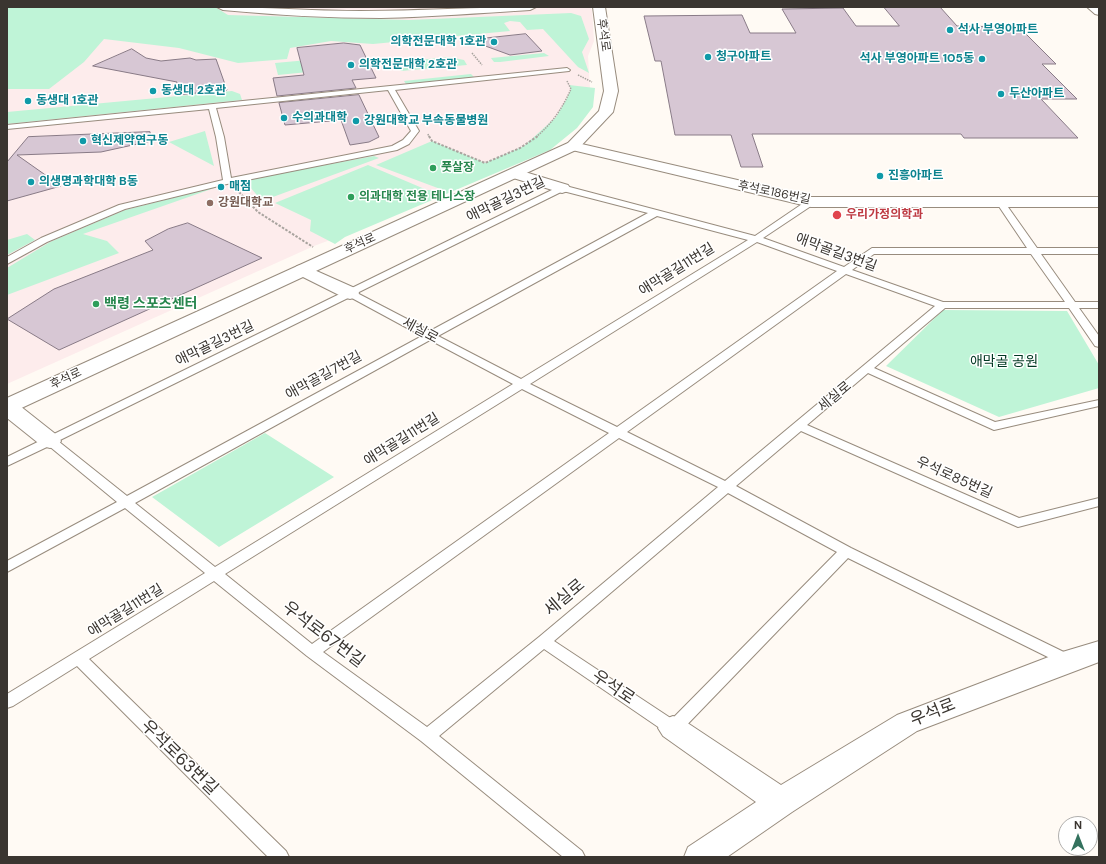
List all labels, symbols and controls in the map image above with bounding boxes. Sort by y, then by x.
street label: 후석로 [594,18,612,52]
place label: 석사 부영아파트 [958,23,1038,37]
marker: 석사 부영아파트 [945,25,955,35]
place label: 의학전문대학 1호관 [390,35,486,49]
marker: 의학전문대학 1호관 [489,37,499,47]
place label: 청구아파트 [716,50,771,64]
marker: 청구아파트 [703,52,713,62]
place label: 석사 부영아파트 105동 [860,52,974,66]
marker: 석사 부영아파트 105동 [977,54,987,64]
place label: 의학전문대학 2호관 [359,58,457,72]
marker: 의학전문대학 2호관 [346,60,356,70]
place label: 동생대 2호관 [161,84,226,98]
marker: 동생대 2호관 [148,86,158,96]
place label: 두산아파트 [1009,87,1064,101]
marker: 두산아파트 [996,89,1006,99]
place label: 동생대 1호관 [36,94,98,108]
marker: 동생대 1호관 [23,96,33,106]
place label: 수의과대학 [292,111,347,125]
marker: 수의과대학 [279,113,289,123]
place label: 강원대학교 부속동물병원 [364,114,488,128]
marker: 강원대학교 부속동물병원 [351,116,361,126]
place label: 혁신제약연구동 [91,134,168,148]
marker: 혁신제약연구동 [78,136,88,146]
place label: 풋살장 [441,161,474,175]
marker: 풋살장 [428,163,438,173]
place label: 진흥아파트 [888,169,943,183]
marker: 진흥아파트 [875,171,885,181]
street label: 애막골길3번길 [464,174,548,226]
place label: 의생명과학대학 B동 [39,175,138,189]
marker: 의생명과학대학 B동 [26,177,36,187]
street label: 후석로186번길 [736,178,812,208]
place label: 매점 [229,180,251,194]
marker: 매점 [216,182,226,192]
place label: 의과대학 전용 테니스장 [359,190,475,204]
marker: 의과대학 전용 테니스장 [346,192,356,202]
place label: 강원대학교 [218,196,273,210]
marker: 강원대학교 [205,198,215,208]
place label: 우리가정의학과 [846,208,923,222]
marker: 우리가정의학과 [831,209,843,221]
street label: 애막골길3번길 [793,230,879,276]
street label: 후석로 [342,231,378,257]
street label: 애막골길11번길 [636,240,718,300]
place label: 백령 스포츠센터 [104,296,197,312]
marker: 백령 스포츠센터 [91,299,101,309]
street label: 세실로 [399,315,441,347]
street label: 애막골길3번길 [173,318,257,370]
street label: 애막골길7번길 [283,348,365,404]
park label: 애막골 공원 [970,354,1038,370]
street label: 후석로 [48,365,84,393]
street label: 세실로 [815,378,855,416]
street label: 애막골길11번길 [361,410,443,470]
street label: 우석로85번길 [913,454,995,502]
street label: 세실로 [540,575,590,621]
street label: 애막골길11번길 [85,581,167,641]
street label: 우석로67번길 [278,598,368,672]
street label: 우석로 [588,666,638,710]
street label: 우석로 [907,695,959,731]
street label: 우석로63번길 [136,716,222,800]
north arrow [1058,816,1098,856]
text: N [1074,818,1082,832]

